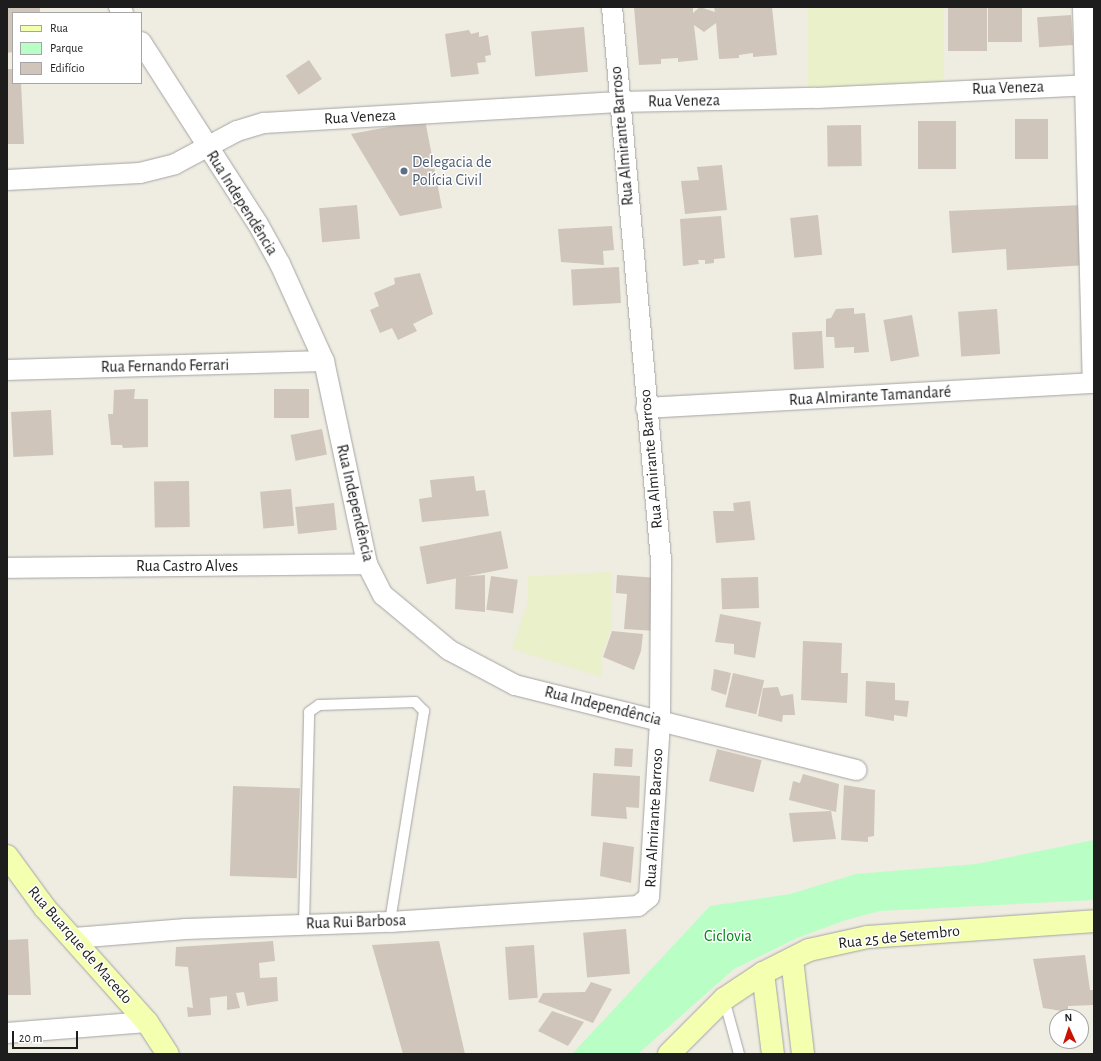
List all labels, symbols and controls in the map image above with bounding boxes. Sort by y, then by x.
legend [12,12,142,84]
text: Rua [50,22,68,34]
text: Parque [50,42,83,54]
text: Edifício [50,62,85,74]
street label: Rua Almirante Barroso [606,66,638,206]
street label: Rua Veneza [972,77,1044,99]
street label: Rua Veneza [648,91,720,111]
street label: Rua Veneza [324,106,396,128]
street label: Rua Independência [202,147,282,259]
place label: Delegacia de Polícia Civil [412,152,492,190]
marker: Delegacia de Polícia Civil [399,166,409,176]
street label: Rua Fernando Ferrari [101,355,229,377]
street label: Rua Almirante Tamandaré [788,382,952,410]
street label: Rua Almirante Barroso [635,389,667,529]
street label: Rua Independência [332,442,378,564]
street label: Rua Castro Alves [136,556,238,576]
street label: Rua Independência [542,682,664,730]
street label: Rua Almirante Barroso [641,748,667,888]
street label: Rua Buarque de Macedo [24,882,136,1008]
street label: Rua Rui Barbosa [306,911,406,933]
street label: Rua 25 de Setembro [837,921,961,953]
park label: Ciclovia [704,926,752,946]
north arrow [1049,1009,1089,1049]
text: N [1064,1012,1073,1023]
scale bar [14,1023,80,1049]
text: 20 m [19,1032,42,1044]

